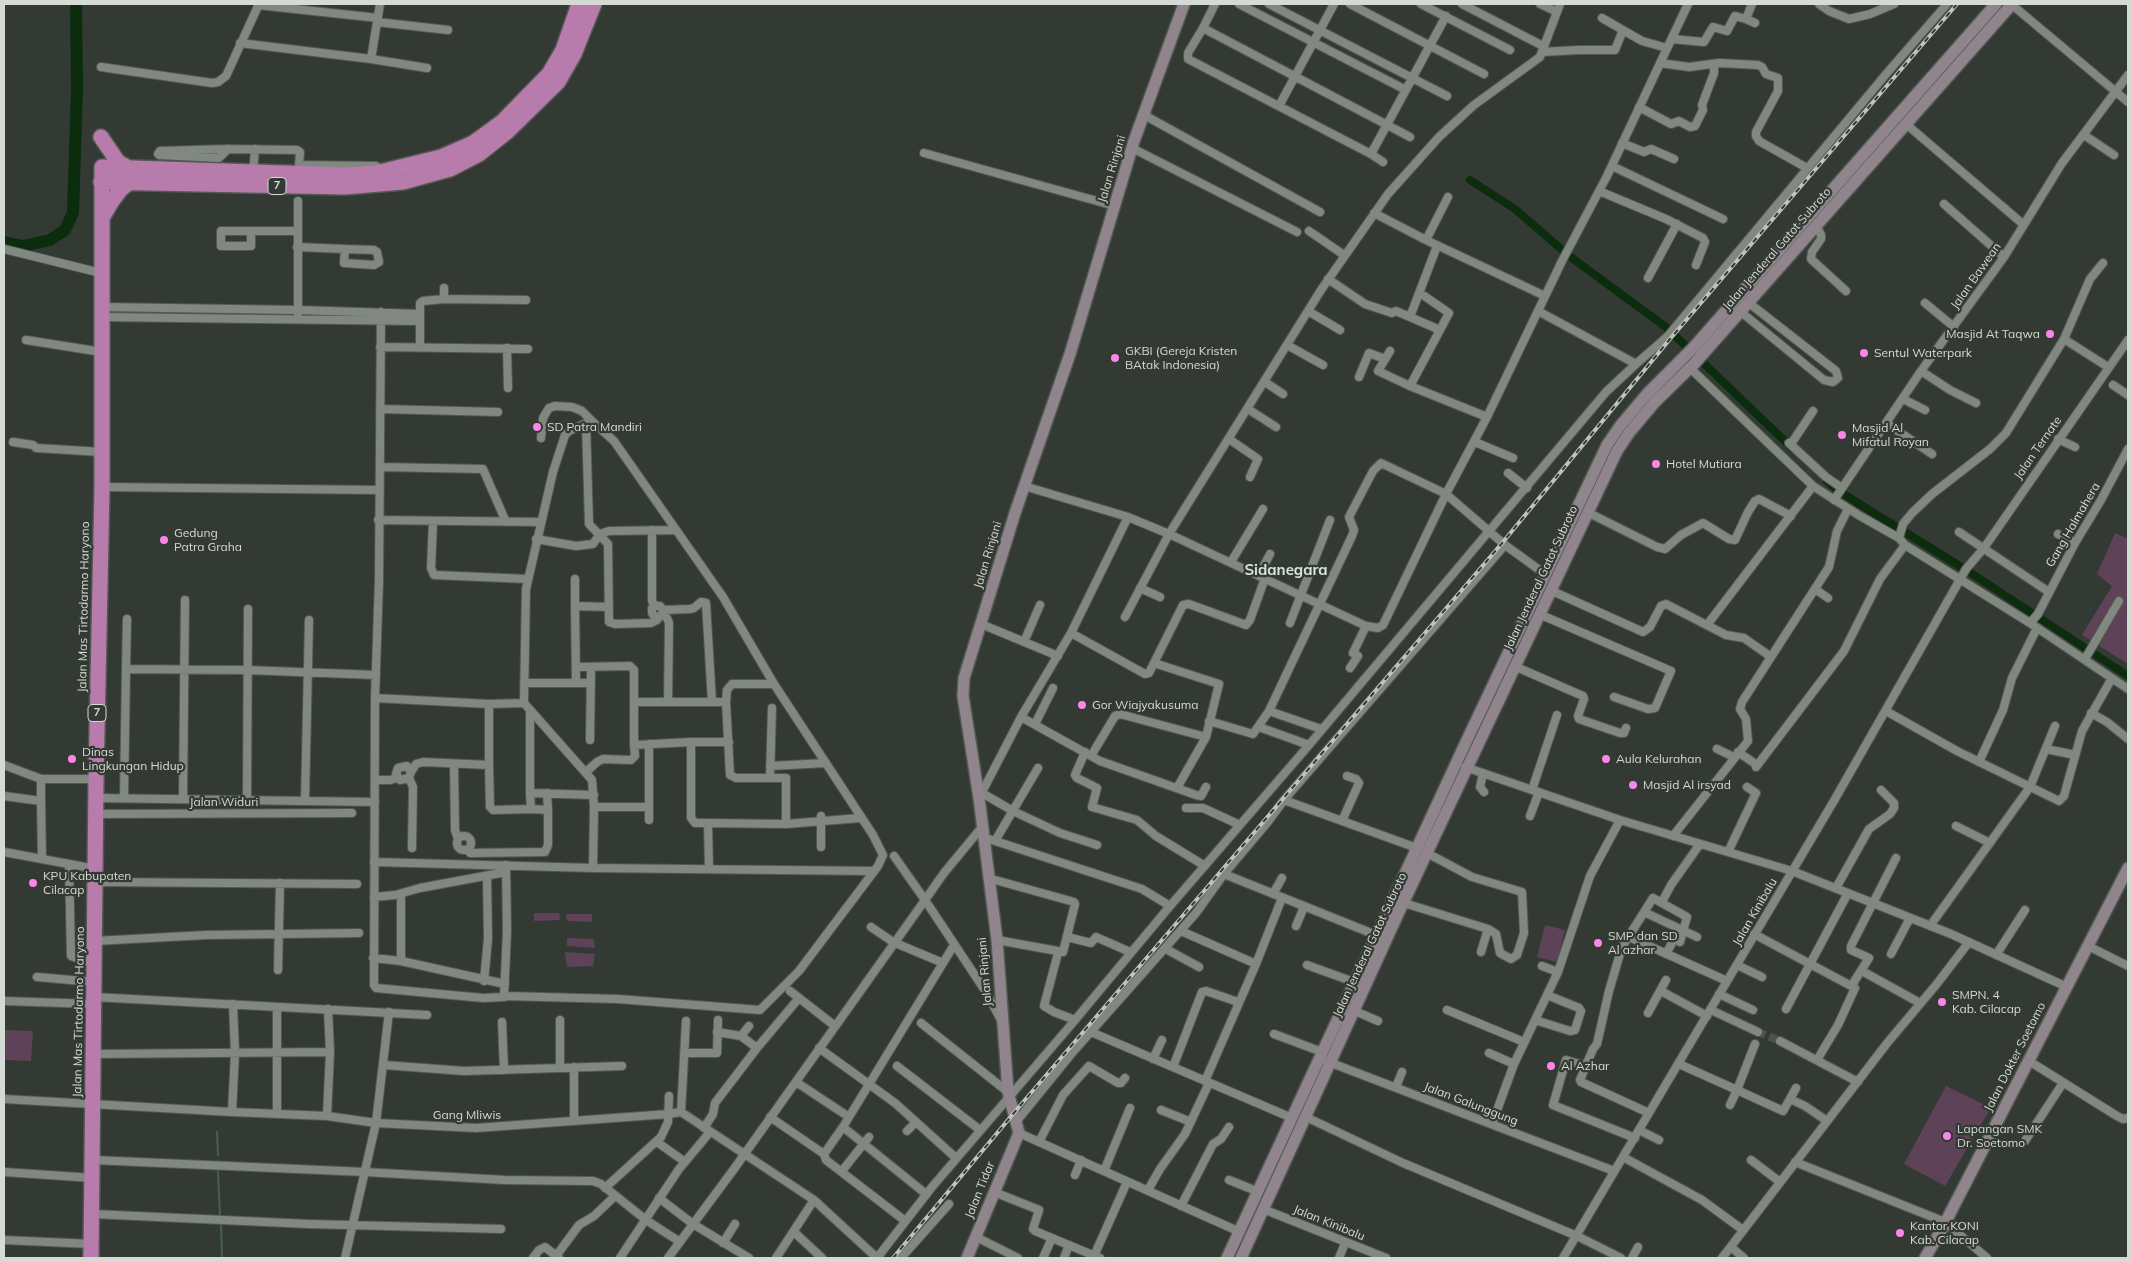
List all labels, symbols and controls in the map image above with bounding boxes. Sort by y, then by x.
street label: Jalan Rinjani [1095,134,1129,204]
road number: 7 [268,178,286,195]
street label: Jalan Jenderal Gatot Subroto [1720,185,1834,313]
street label: Jalan Bawean [1948,240,2004,312]
place label: Masjid At Taqwa [1946,327,2040,341]
marker: Masjid At Taqwa [2044,328,2056,340]
place label: GKBI (Gereja Kristen BAtak Indonesia) [1125,344,1237,372]
place label: Sentul Waterpark [1874,346,1972,360]
marker: Sentul Waterpark [1858,347,1870,359]
marker: GKBI (Gereja Kristen BAtak Indonesia) [1109,352,1121,364]
street label: Jalan Ternate [2011,414,2065,482]
place label: SD Patra Mandiri [547,420,642,434]
marker: SD Patra Mandiri [531,421,543,433]
place label: Masjid Al Mifatul Royan [1852,421,1929,449]
marker: Masjid Al Mifatul Royan [1836,429,1848,441]
place label: Hotel Mutiara [1666,457,1742,471]
marker: Hotel Mutiara [1650,458,1662,470]
street label: Gang Halmahera [2043,480,2103,570]
street label: Jalan Jenderal Gatot Subroto [1501,503,1581,653]
street label: Jalan Rinjani [971,520,1005,590]
street label: Jalan Mas Tirtodarmo Haryono [75,521,93,693]
place label: Gedung Patra Graha [174,526,242,554]
marker: Gedung Patra Graha [158,534,170,546]
district label: Sidanegara [1244,561,1328,579]
place label: Gor Wiajyakusuma [1092,698,1199,712]
marker: Gor Wiajyakusuma [1076,699,1088,711]
road number: 7 [88,704,106,721]
place label: Dinas Lingkungan Hidup [82,745,184,773]
place label: Aula Kelurahan [1616,752,1701,766]
marker: Dinas Lingkungan Hidup [66,753,78,765]
marker: Aula Kelurahan [1600,753,1612,765]
place label: Masjid Al irsyad [1643,778,1731,792]
marker: Masjid Al irsyad [1627,779,1639,791]
street label: Jalan Widuri [190,795,258,809]
place label: KPU Kabupaten Cilacap [43,869,131,897]
street label: Jalan Jenderal Gatot Subroto [1330,870,1410,1020]
street label: Jalan Kinibalu [1730,876,1780,948]
marker: KPU Kabupaten Cilacap [27,877,39,889]
street label: Jalan Mas Tirtodarmo Haryono [70,926,88,1098]
place label: SMP dan SD Al azhar [1608,929,1678,957]
street label: Jalan Rinjani [975,937,995,1007]
marker: SMP dan SD Al azhar [1592,937,1604,949]
place label: SMPN. 4 Kab. Cilacap [1952,988,2021,1016]
marker: SMPN. 4 Kab. Cilacap [1936,996,1948,1008]
street label: Jalan Dokter Soetomo [1981,1000,2049,1114]
place label: Al Azhar [1561,1059,1609,1073]
marker: Al Azhar [1545,1060,1557,1072]
street label: Jalan Galunggung [1422,1079,1520,1129]
street label: Gang Mliwis [433,1108,501,1122]
place label: Lapangan SMK Dr. Soetomo [1957,1122,2042,1150]
marker: Lapangan SMK Dr. Soetomo [1941,1130,1953,1142]
street label: Jalan Tidar [962,1159,998,1221]
street label: Jalan Kinibalu [1291,1202,1367,1244]
place label: Kantor KONI Kab. Cilacap [1910,1219,1979,1247]
marker: Kantor KONI Kab. Cilacap [1894,1227,1906,1239]

